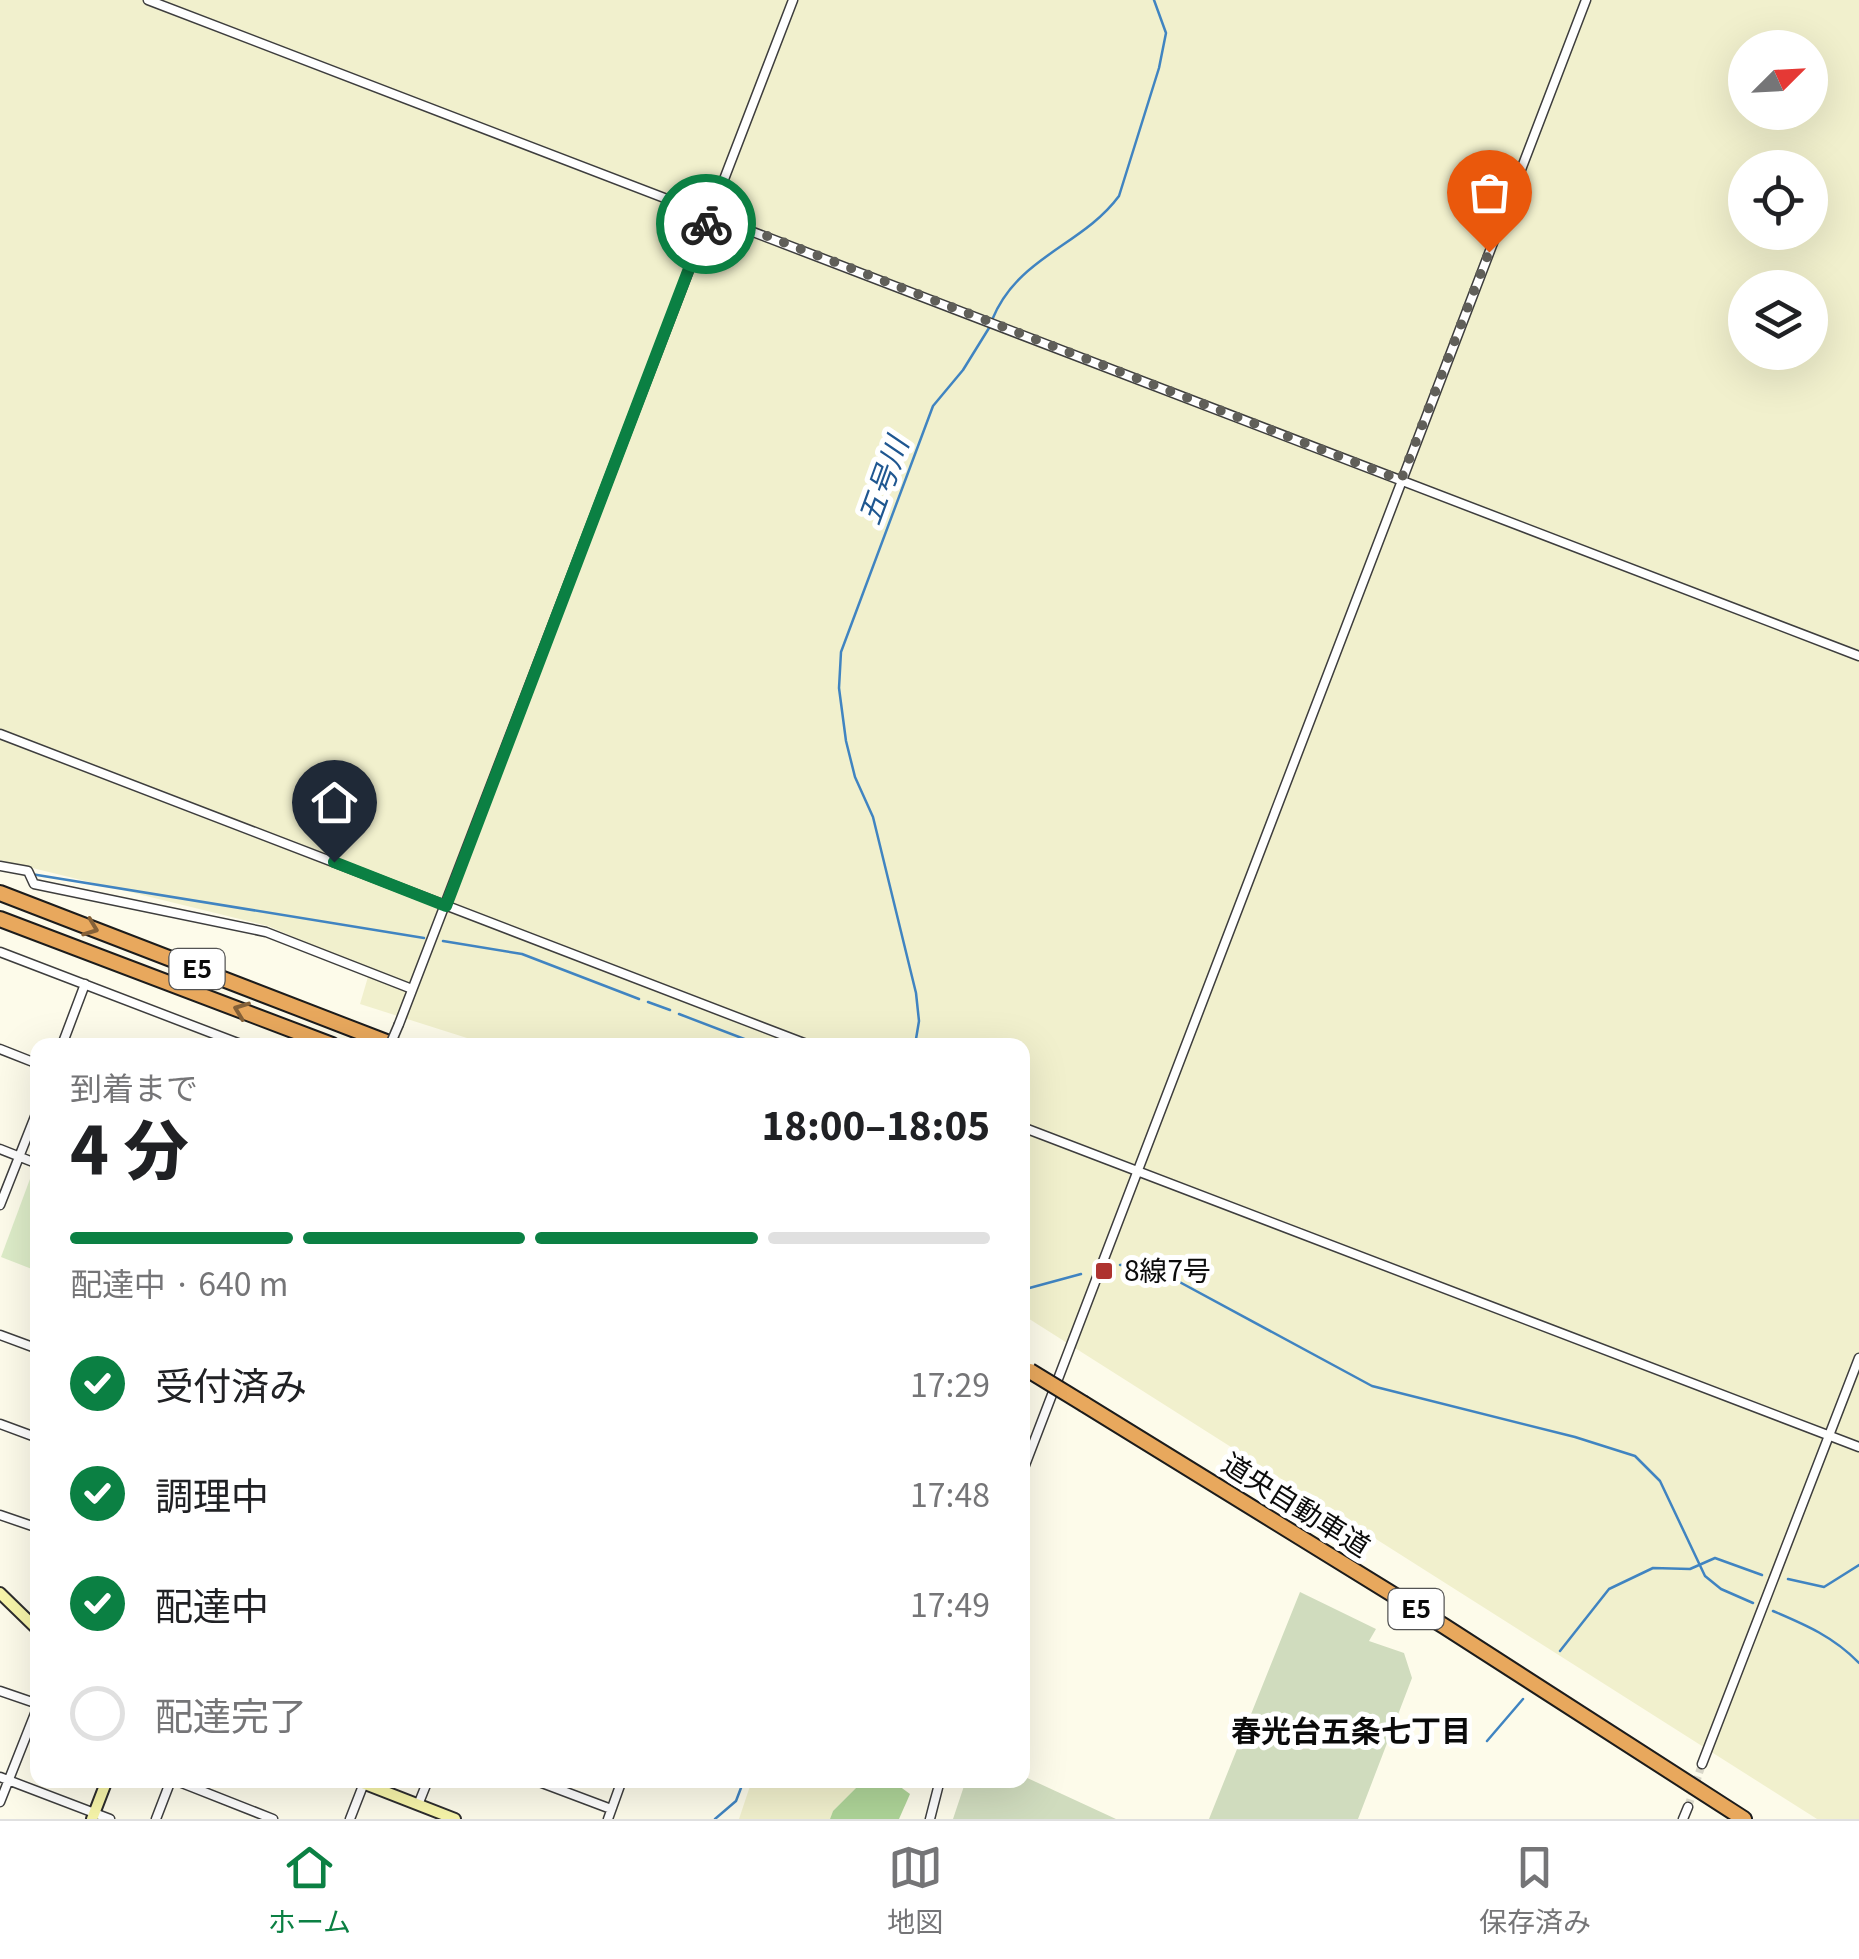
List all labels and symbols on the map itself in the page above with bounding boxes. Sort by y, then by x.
north arrow [1728,30,1828,130]
pin [1447,150,1532,253]
courier [656,174,756,274]
water label: 五号川 [845,427,918,530]
pin [292,760,377,863]
one-way arrow [81,917,99,937]
road number: E5 [170,949,224,989]
one-way arrow [233,1002,251,1022]
place label: 8線7号 [1124,1249,1211,1289]
marker: 8線7号 [1093,1260,1115,1282]
street label: 道央自動車道 [1215,1442,1379,1565]
road number: E5 [1388,1589,1444,1629]
district label: 春光台五条七丁目 [1231,1707,1471,1751]

